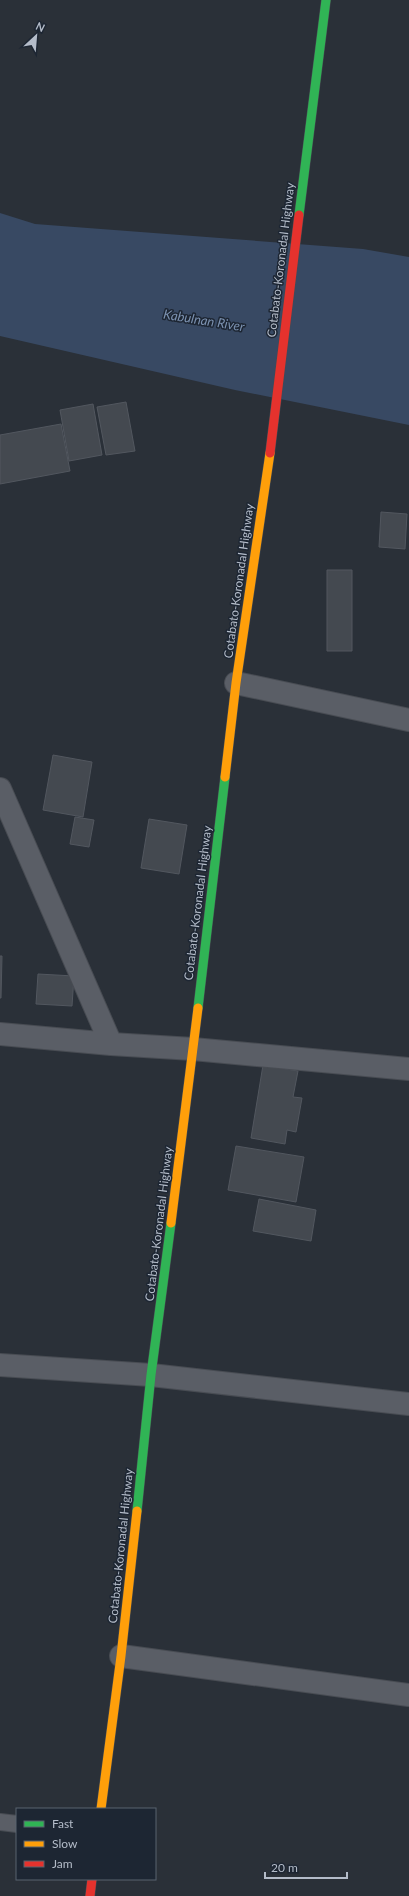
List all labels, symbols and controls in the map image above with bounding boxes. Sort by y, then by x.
north arrow [16,16,56,56]
text: N [34,19,47,34]
street label: Cotabato-Koronadal Highway [264,181,298,338]
water label: Kabulnan River [162,306,246,334]
street label: Cotabato-Koronadal Highway [220,502,257,659]
street label: Cotabato-Koronadal Highway [181,824,215,981]
street label: Cotabato-Koronadal Highway [142,1145,176,1302]
street label: Cotabato-Koronadal Highway [105,1467,136,1624]
legend [16,1808,156,1880]
text: Fast [52,1816,74,1831]
text: Slow [52,1836,78,1851]
scale bar [265,1854,347,1880]
text: Jam [52,1856,73,1871]
text: 20 m [271,1860,298,1875]

